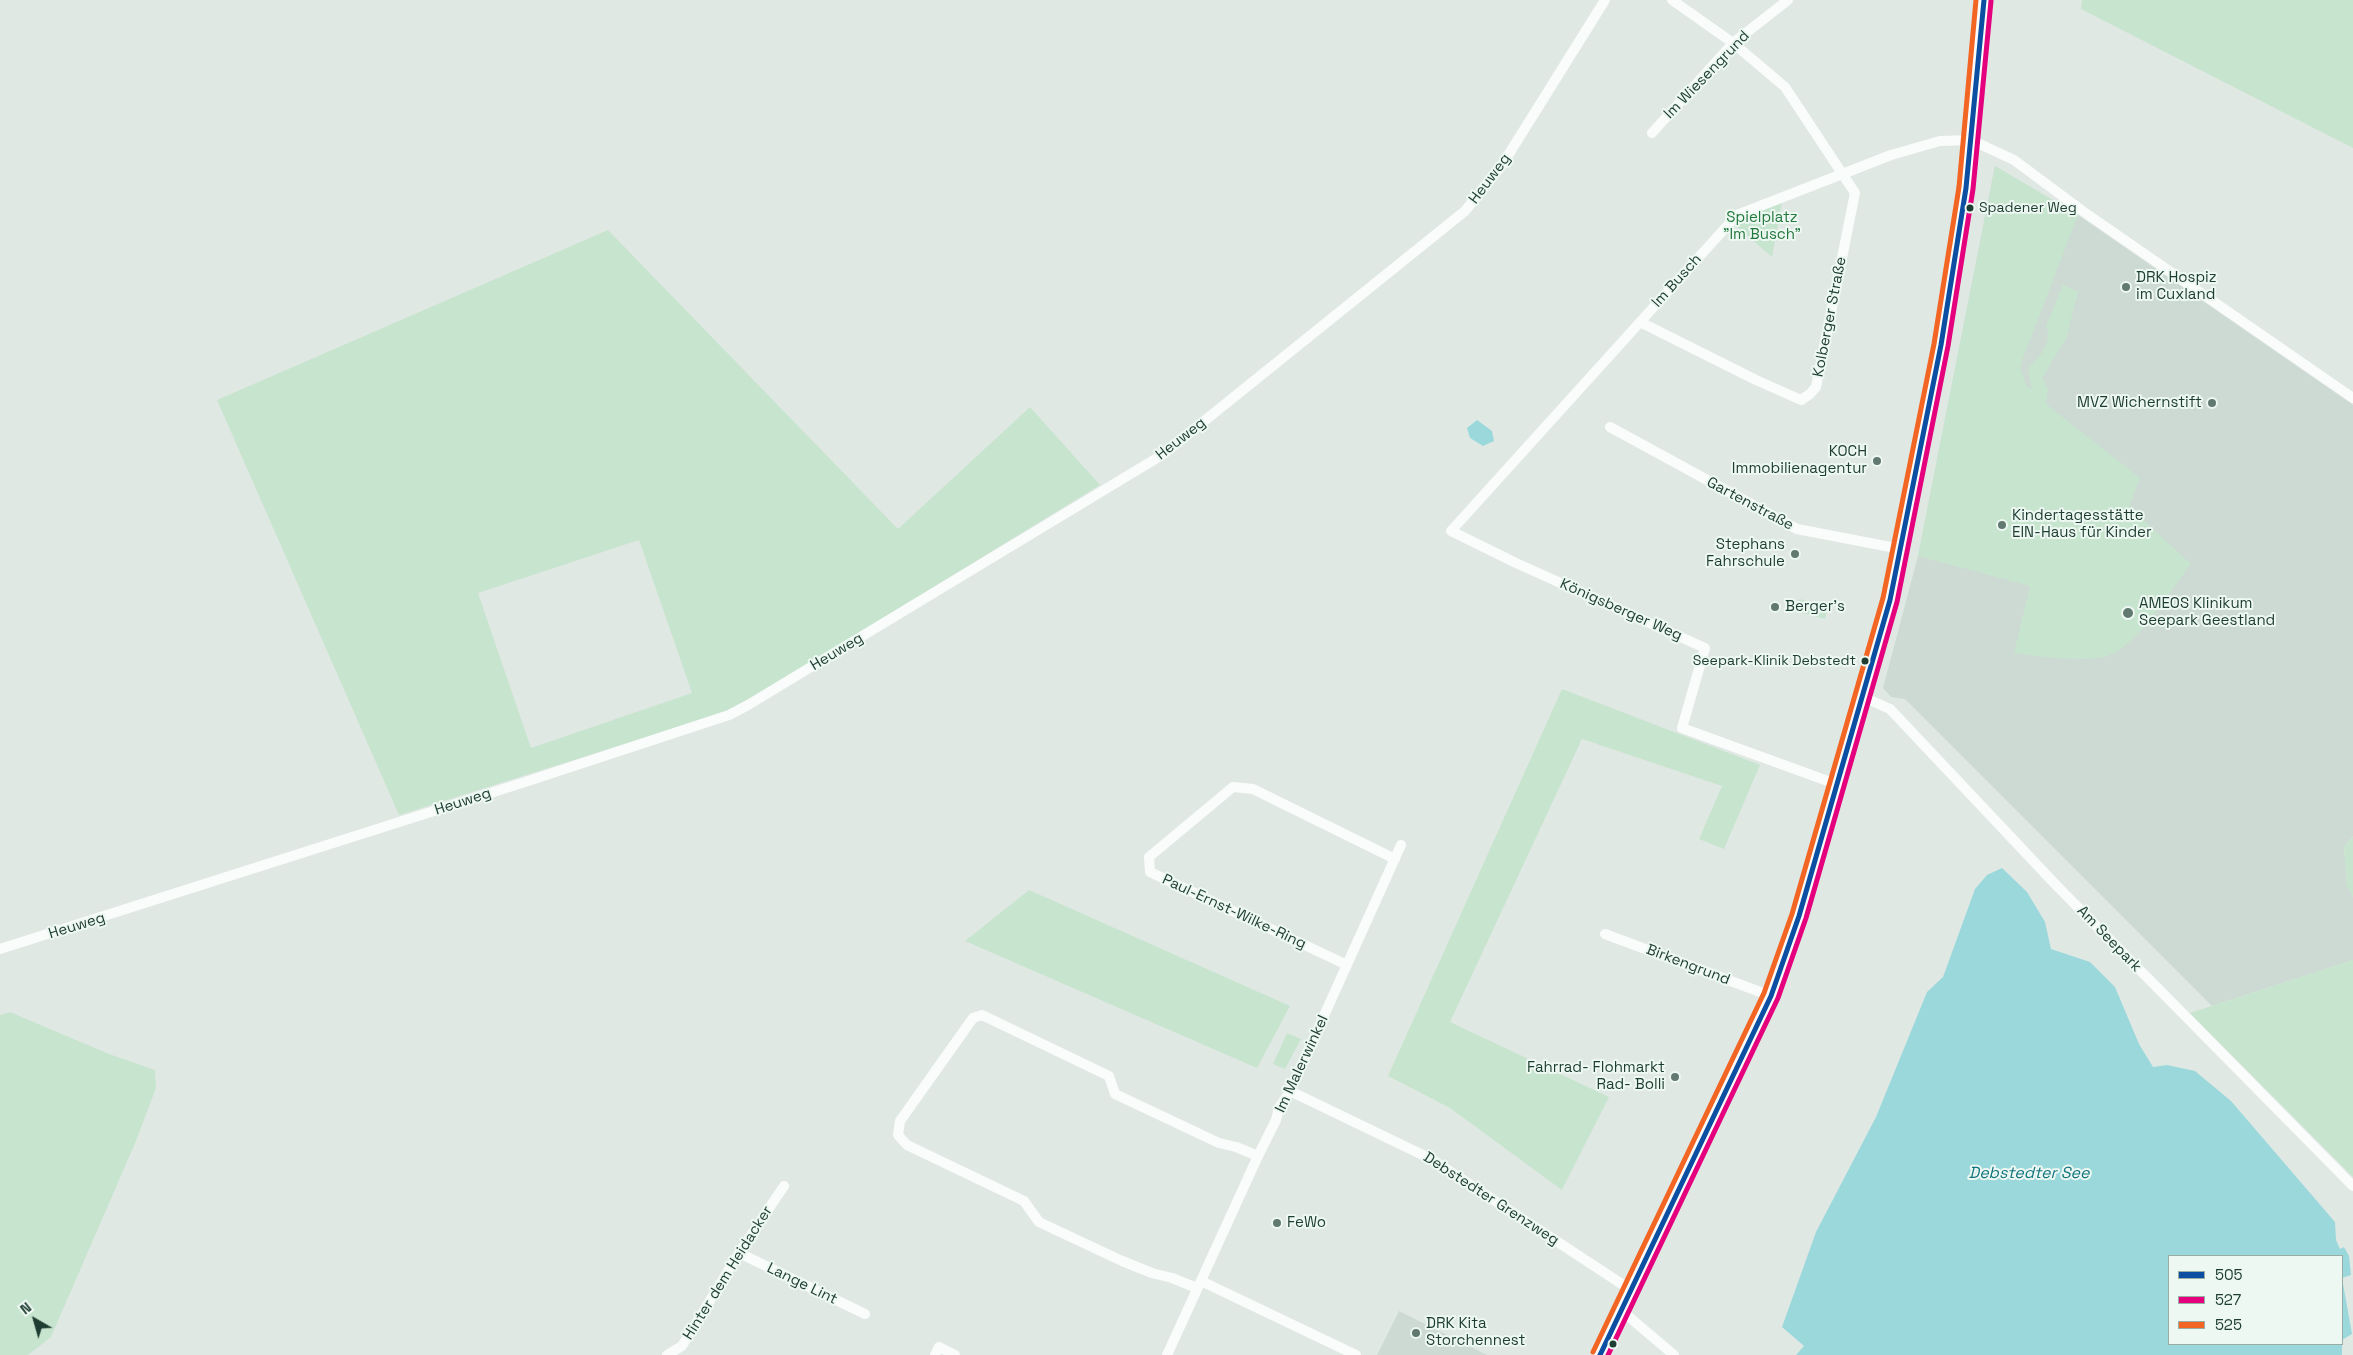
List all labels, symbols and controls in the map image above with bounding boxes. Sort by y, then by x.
street label: Im Wiesengrund [1660,27,1754,123]
street label: Heuweg [1465,150,1515,208]
place label: Spadener Weg [1979,200,2077,216]
marker: Spadener Weg [1965,203,1975,213]
park label: Spielplatz "Im Busch" [1723,209,1801,244]
street label: Im Busch [1648,251,1706,311]
street label: Kolberger Straße [1810,255,1850,379]
place label: DRK Hospiz im Cuxland [2136,269,2217,304]
marker: DRK Hospiz im Cuxland [2120,281,2132,293]
place label: MVZ Wichernstift [2077,394,2202,412]
marker: MVZ Wichernstift [2206,397,2218,409]
street label: Heuweg [1152,414,1210,464]
place label: KOCH Immobilienagentur [1732,443,1867,478]
marker: KOCH Immobilienagentur [1871,455,1883,467]
street label: Gartenstraße [1703,474,1797,534]
place label: Kindertagesstätte EIN-Haus für Kinder [2012,507,2152,542]
marker: Kindertagesstätte EIN-Haus für Kinder [1996,519,2008,531]
place label: Stephans Fahrschule [1706,536,1785,571]
marker: Stephans Fahrschule [1789,548,1801,560]
street label: Königsberger Weg [1557,575,1685,645]
place label: AMEOS Klinikum Seepark Geestland [2139,595,2275,630]
place label: Berger's [1785,598,1845,616]
marker: Berger's [1769,601,1781,613]
marker: AMEOS Klinikum Seepark Geestland [2121,606,2135,620]
street label: Heuweg [807,629,867,675]
place label: Seepark-Klinik Debstedt [1693,653,1856,669]
marker: Seepark-Klinik Debstedt [1860,656,1870,666]
street label: Heuweg [433,784,493,820]
street label: Paul-Ernst-Wilke-Ring [1159,871,1309,953]
street label: Am Seepark [2073,902,2145,976]
street label: Heuweg [47,909,107,943]
street label: Birkengrund [1644,941,1732,989]
street label: Im Malerwinkel [1272,1012,1332,1116]
place label: Fahrrad- Flohmarkt Rad- Bolli [1527,1059,1665,1094]
marker: Fahrrad- Flohmarkt Rad- Bolli [1669,1071,1681,1083]
street label: Debstedter Grenzweg [1420,1148,1562,1250]
water label: Debstedter See [1969,1164,2089,1184]
street label: Hinter dem Heidacker [679,1203,777,1343]
place label: FeWo [1287,1214,1326,1232]
marker: FeWo [1271,1217,1283,1229]
legend [2168,1255,2343,1345]
street label: Lange Lint [764,1259,840,1309]
text: 505 [2215,1265,2243,1284]
text: 527 [2215,1290,2241,1309]
north arrow [10,1295,60,1345]
text: N [17,1298,35,1318]
place label: DRK Kita Storchennest [1426,1315,1525,1350]
text: 525 [2215,1315,2242,1334]
marker: DRK Kita Storchennest [1410,1327,1422,1339]
unlabelled marker [1608,1339,1618,1349]

